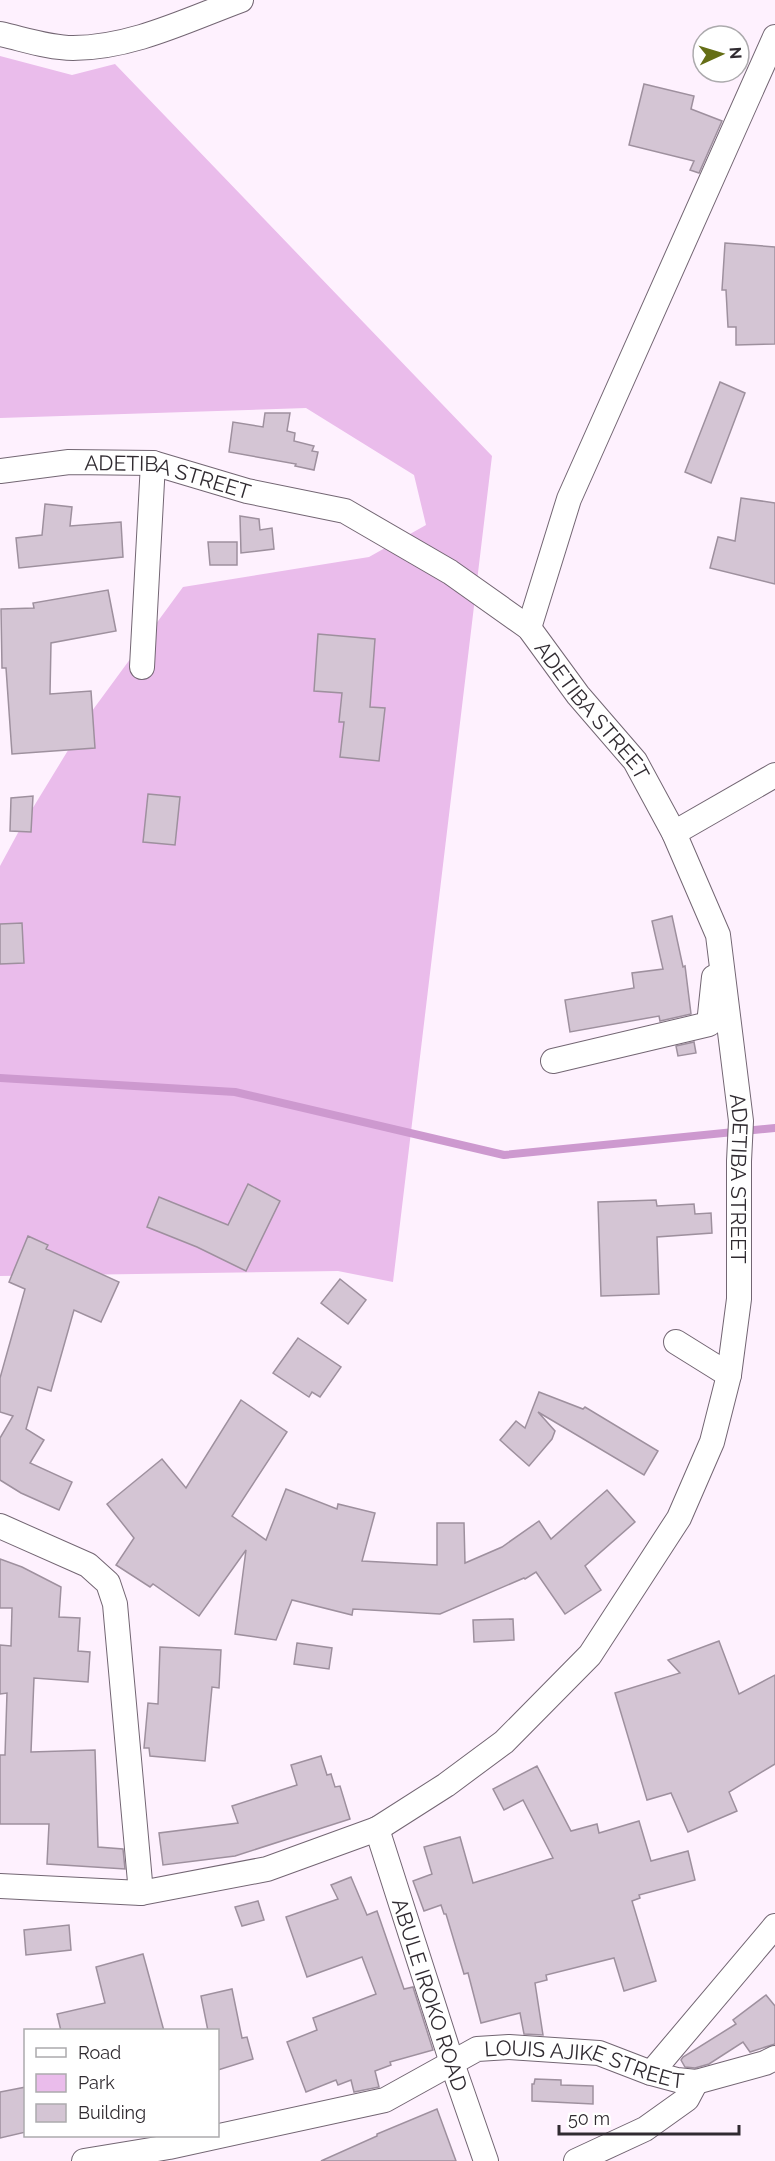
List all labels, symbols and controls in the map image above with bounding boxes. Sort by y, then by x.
north arrow [691,24,751,84]
text: N [726,46,745,60]
street label: ADETIBA STREET [84,450,254,504]
street label: ADETIBA STREET [530,636,655,784]
street label: ADETIBA STREET [725,1092,754,1264]
street label: ABULE IROKO ROAD [388,1895,473,2094]
legend [24,2029,219,2137]
street label: LOUIS AJIKE STREET [483,2034,686,2093]
text: Road [78,2042,121,2063]
text: Park [78,2072,115,2093]
scale bar [559,2098,739,2136]
text: Building [78,2102,146,2123]
text: 50 m [568,2108,610,2129]

